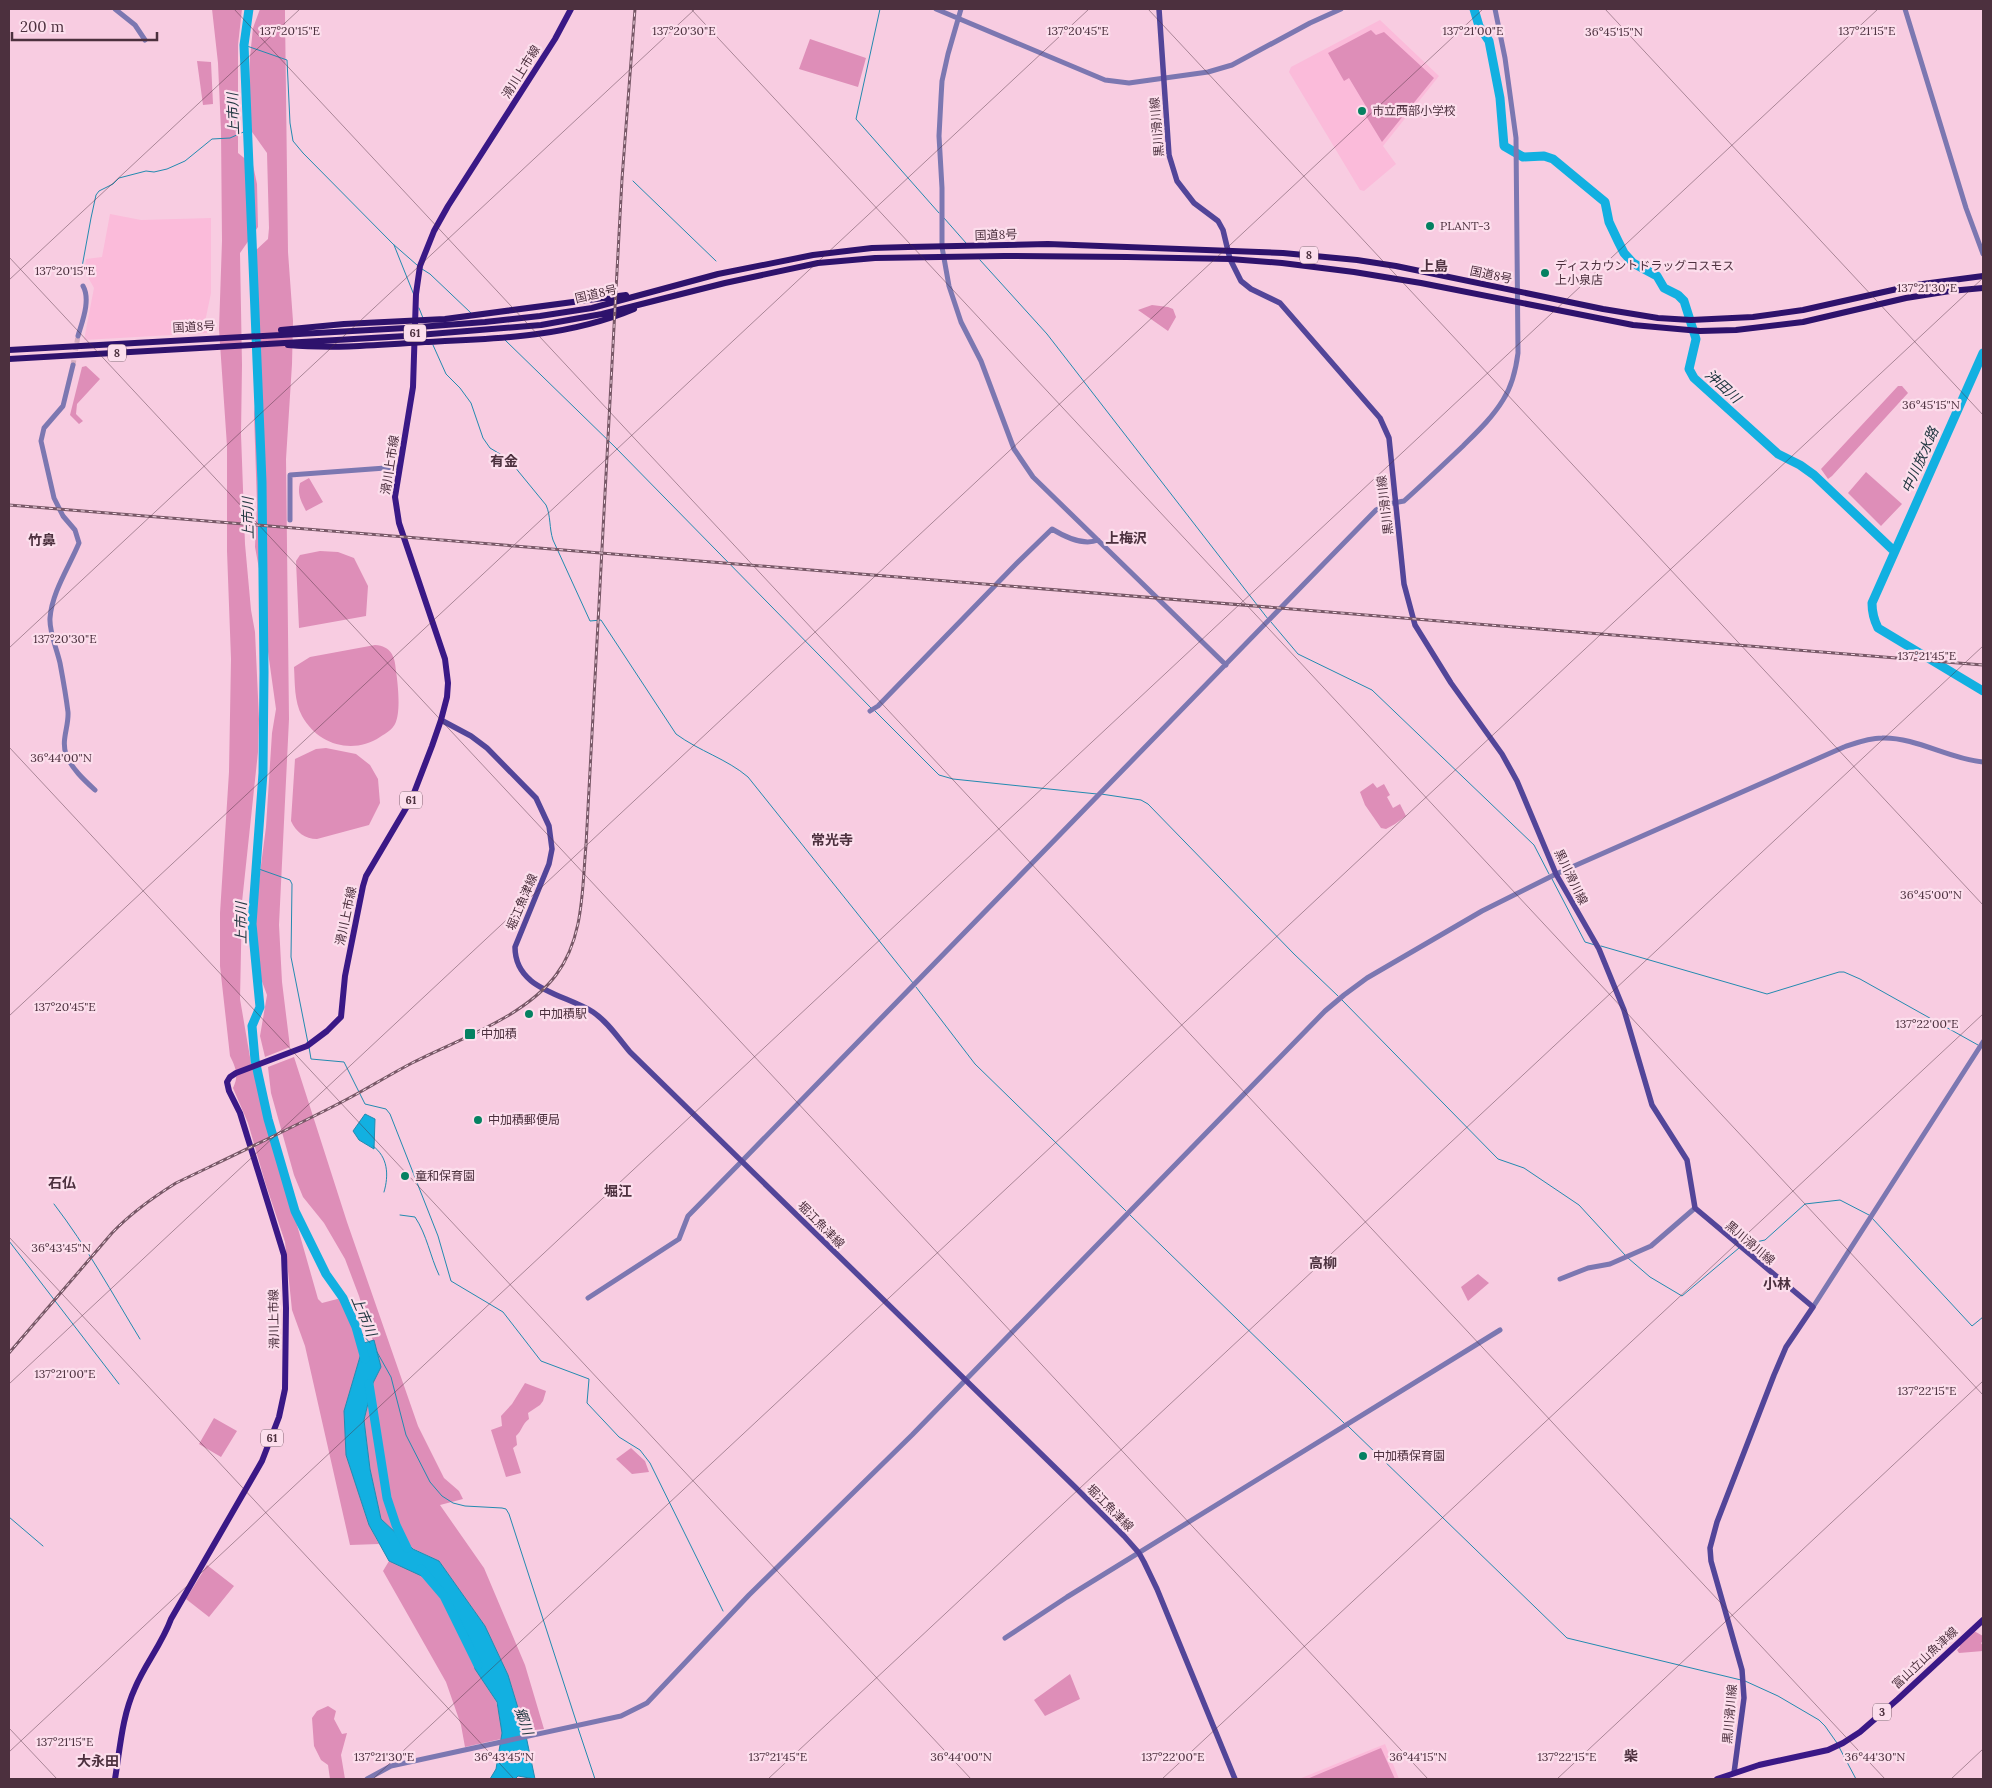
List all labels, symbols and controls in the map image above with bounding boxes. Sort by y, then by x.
scale bar [12,10,158,42]
text: 200 m [20,17,64,36]
text: 137°20'15"E [260,23,320,38]
text: 137°20'30"E [652,23,716,38]
text: 137°20'45"E [1047,23,1109,38]
text: 137°21'00"E [1443,23,1504,38]
text: 137°21'15"E [1839,23,1896,38]
text: 36°45'15"N [1585,24,1643,39]
street label: 滑川上市線 [498,42,543,101]
water label: 上市川 [223,91,243,135]
street label: 黒川滑川線 [1146,96,1167,158]
place label: 市立西部小学校 [1372,103,1456,118]
marker: 市立西部小学校 [1356,105,1368,117]
place label: PLANT-3 [1440,218,1491,233]
marker: PLANT-3 [1424,220,1436,232]
street label: 国道8号 [974,226,1018,243]
road number: 8 [1300,246,1318,264]
district label: 上島 [1420,257,1448,275]
place label: ディスカウントドラッグコスモス 上小泉店 [1555,258,1734,287]
text: 137°20'15"E [35,263,95,278]
street label: 国道8号 [1469,263,1514,286]
marker: ディスカウントドラッグコスモス 上小泉店 [1539,267,1551,279]
text: 137°21'30"E [1897,280,1957,295]
street label: 国道8号 [573,281,618,306]
street label: 国道8号 [172,318,216,335]
road number: 61 [404,324,426,342]
road number: 8 [108,344,126,362]
water label: 沖田川 [1701,365,1746,408]
text: 36°45'15"N [1902,397,1960,412]
water label: 中川放水路 [1898,423,1943,496]
street label: 滑川上市線 [377,434,402,496]
district label: 有金 [490,452,518,470]
street label: 黒川滑川線 [1373,474,1396,536]
water label: 上市川 [239,495,257,539]
district label: 上梅沢 [1105,529,1147,547]
district label: 竹鼻 [28,531,56,549]
text: 137°20'30"E [33,631,97,646]
text: 137°21'45"E [1898,648,1956,663]
text: 36°44'00"N [30,750,92,765]
road number: 61 [400,792,422,808]
district label: 常光寺 [811,831,853,849]
street label: 黒川滑川線 [1552,847,1591,907]
street label: 堀江魚津線 [503,871,540,932]
street label: 滑川上市線 [332,885,359,947]
text: 36°45'00"N [1900,887,1962,902]
water label: 上市川 [232,900,250,944]
text: 137°20'45"E [34,999,96,1014]
place label: 中加積駅 [539,1006,587,1021]
marker: 中加積駅 [523,1008,535,1020]
text: 137°22'00"E [1895,1016,1959,1031]
place label: 中加積 [481,1026,517,1041]
marker: 中加積 [463,1027,477,1041]
place label: 中加積郵便局 [488,1112,560,1127]
marker: 中加積郵便局 [472,1114,484,1126]
place label: 童和保育園 [415,1168,475,1183]
marker: 童和保育園 [399,1170,411,1182]
district label: 石仏 [48,1174,76,1192]
district label: 堀江 [604,1182,632,1200]
street label: 堀江魚津線 [795,1198,848,1251]
street label: 黒川滑川線 [1723,1218,1778,1268]
text: 36°43'45"N [31,1240,91,1255]
district label: 高柳 [1309,1254,1337,1272]
district label: 小林 [1763,1275,1791,1293]
street label: 滑川上市線 [265,1289,282,1349]
water label: 上市川 [348,1293,381,1341]
text: 137°21'00"E [35,1366,96,1381]
text: 137°22'15"E [1897,1383,1957,1398]
road number: 61 [261,1430,283,1446]
place label: 中加積保育園 [1373,1448,1445,1463]
marker: 中加積保育園 [1357,1450,1369,1462]
street label: 堀江魚津線 [1084,1481,1137,1534]
street label: 富山立山魚津線 [1889,1623,1960,1692]
street label: 黒川滑川線 [1719,1683,1740,1745]
road number: 3 [1873,1704,1891,1720]
water label: 郷川 [511,1705,538,1739]
text: 137°21'15"E [37,1734,94,1749]
district label: 柴 [1624,1747,1638,1765]
text: 137°21'30"E [354,1749,414,1764]
text: 36°43'45"N [474,1749,534,1764]
text: 137°21'45"E [749,1749,807,1764]
text: 36°44'00"N [930,1749,992,1764]
text: 137°22'00"E [1141,1749,1205,1764]
text: 36°44'15"N [1389,1749,1447,1764]
text: 137°22'15"E [1537,1749,1597,1764]
text: 36°44'30"N [1845,1749,1905,1764]
district label: 大永田 [77,1752,119,1770]

